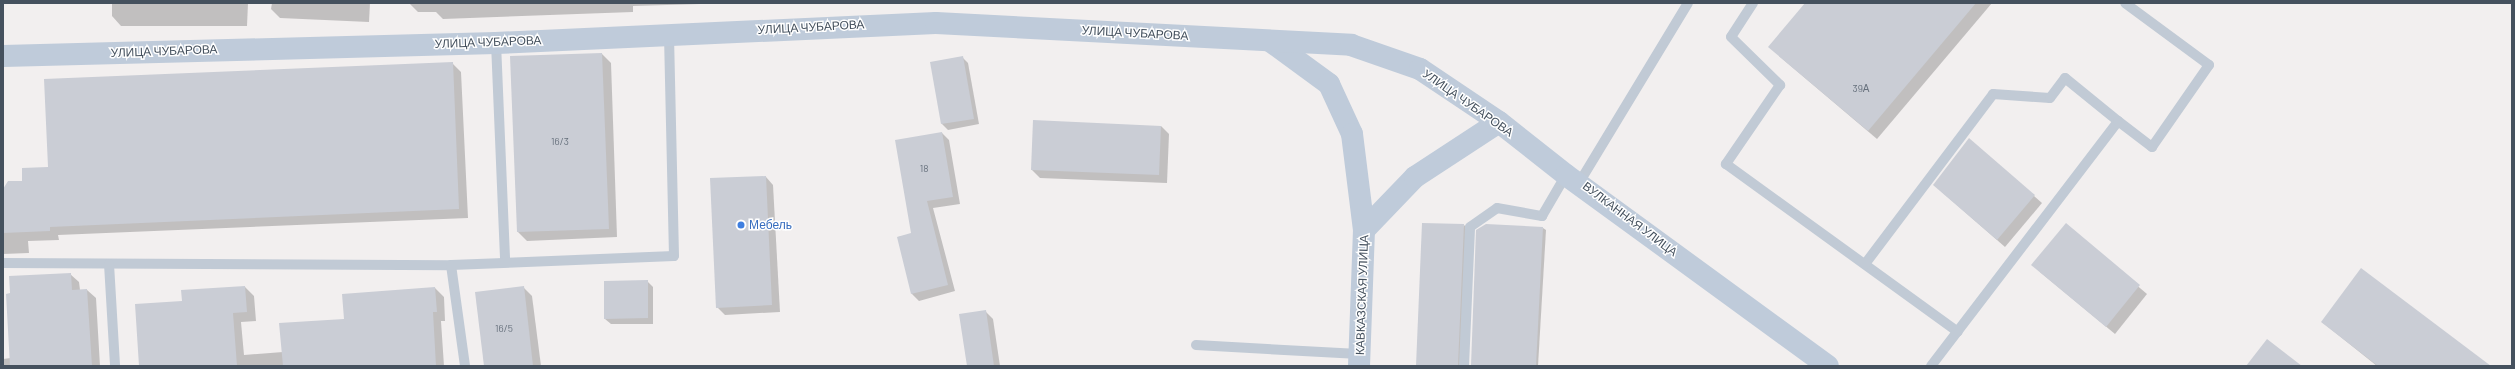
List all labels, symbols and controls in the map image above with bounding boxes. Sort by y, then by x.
street label: УЛИЦА ЧУБАРОВА [757,17,865,37]
street label: УЛИЦА ЧУБАРОВА [1081,23,1189,43]
street label: УЛИЦА ЧУБАРОВА [434,33,542,51]
street label: УЛИЦА ЧУБАРОВА [110,42,218,60]
street label: УЛИЦА ЧУБАРОВА [1420,66,1516,140]
house number: 39А [1852,83,1870,95]
house number: 16/3 [551,136,569,148]
house number: 18 [920,163,928,175]
street label: ВУЛКАННАЯ УЛИЦА [1580,179,1680,259]
place label: Мебель [749,218,792,232]
marker: Мебель [736,220,746,230]
street label: КАВКАЗСКАЯ УЛИЦА [1353,235,1371,355]
house number: 16/5 [495,323,513,335]

